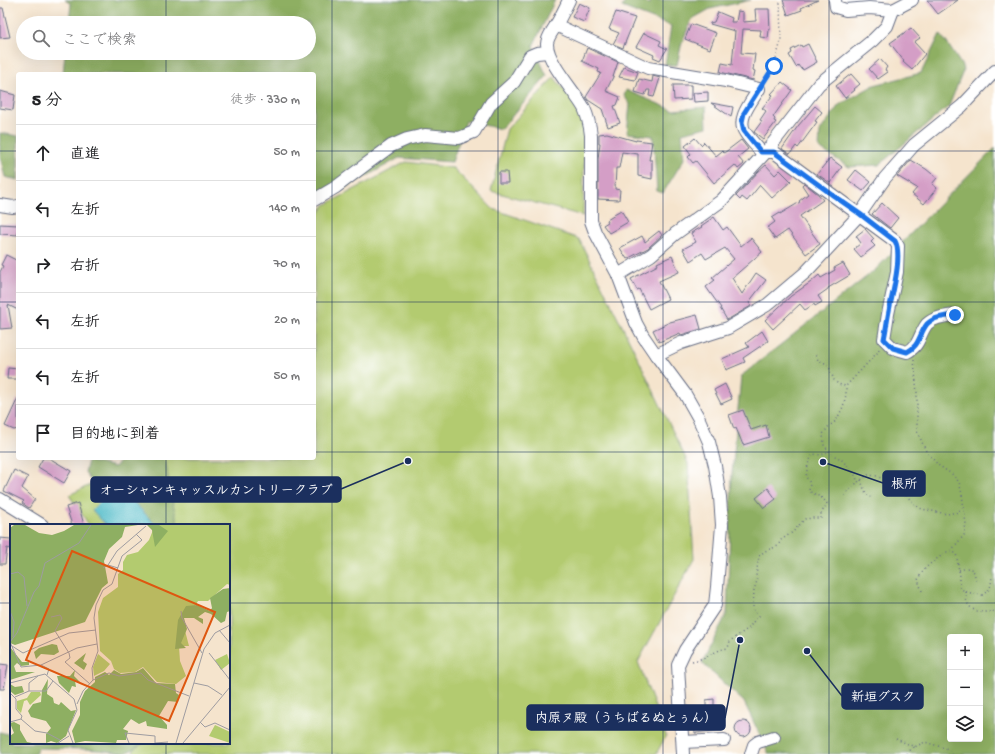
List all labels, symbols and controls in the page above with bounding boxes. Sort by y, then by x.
search box [16,16,316,60]
icon: search [30,27,52,49]
text: ここで検索 [62,32,137,50]
route start [765,57,783,75]
text: 5 分 [32,92,62,112]
text: 徒歩 · 330 m [231,93,300,108]
icon: ahead [32,142,54,164]
text: 50 m [273,145,300,160]
text: 直進 [70,146,100,164]
icon: left [32,198,54,220]
text: 140 m [269,201,300,216]
text: 左折 [70,202,100,220]
icon: right [32,254,54,276]
text: 70 m [274,257,300,272]
text: 右折 [70,258,100,276]
route end [946,306,964,324]
icon: left [32,310,54,332]
text: 20 m [274,313,300,328]
text: 左折 [70,314,100,332]
icon: left [32,366,54,388]
text: 50 m [273,369,300,384]
text: 左折 [70,370,100,388]
icon: arrive [32,422,54,444]
text: 目的地に到着 [70,426,160,444]
callout: 根所 [883,471,925,496]
callout: オーシャンキャッスルカントリークラブ [91,477,341,502]
text: 根所 [891,477,917,493]
text: オーシャンキャッスルカントリークラブ [99,483,333,499]
inset map [10,524,230,744]
map controls [947,634,983,742]
button: + [947,634,983,670]
button: − [947,670,983,706]
callout: 新垣グスク [842,684,923,709]
text: 新垣グスク [851,690,915,706]
callout: 内原ヌ殿（うちばるぬとぅん） [527,705,725,730]
button: layers [947,706,983,742]
text: 内原ヌ殿（うちばるぬとぅん） [535,711,717,727]

